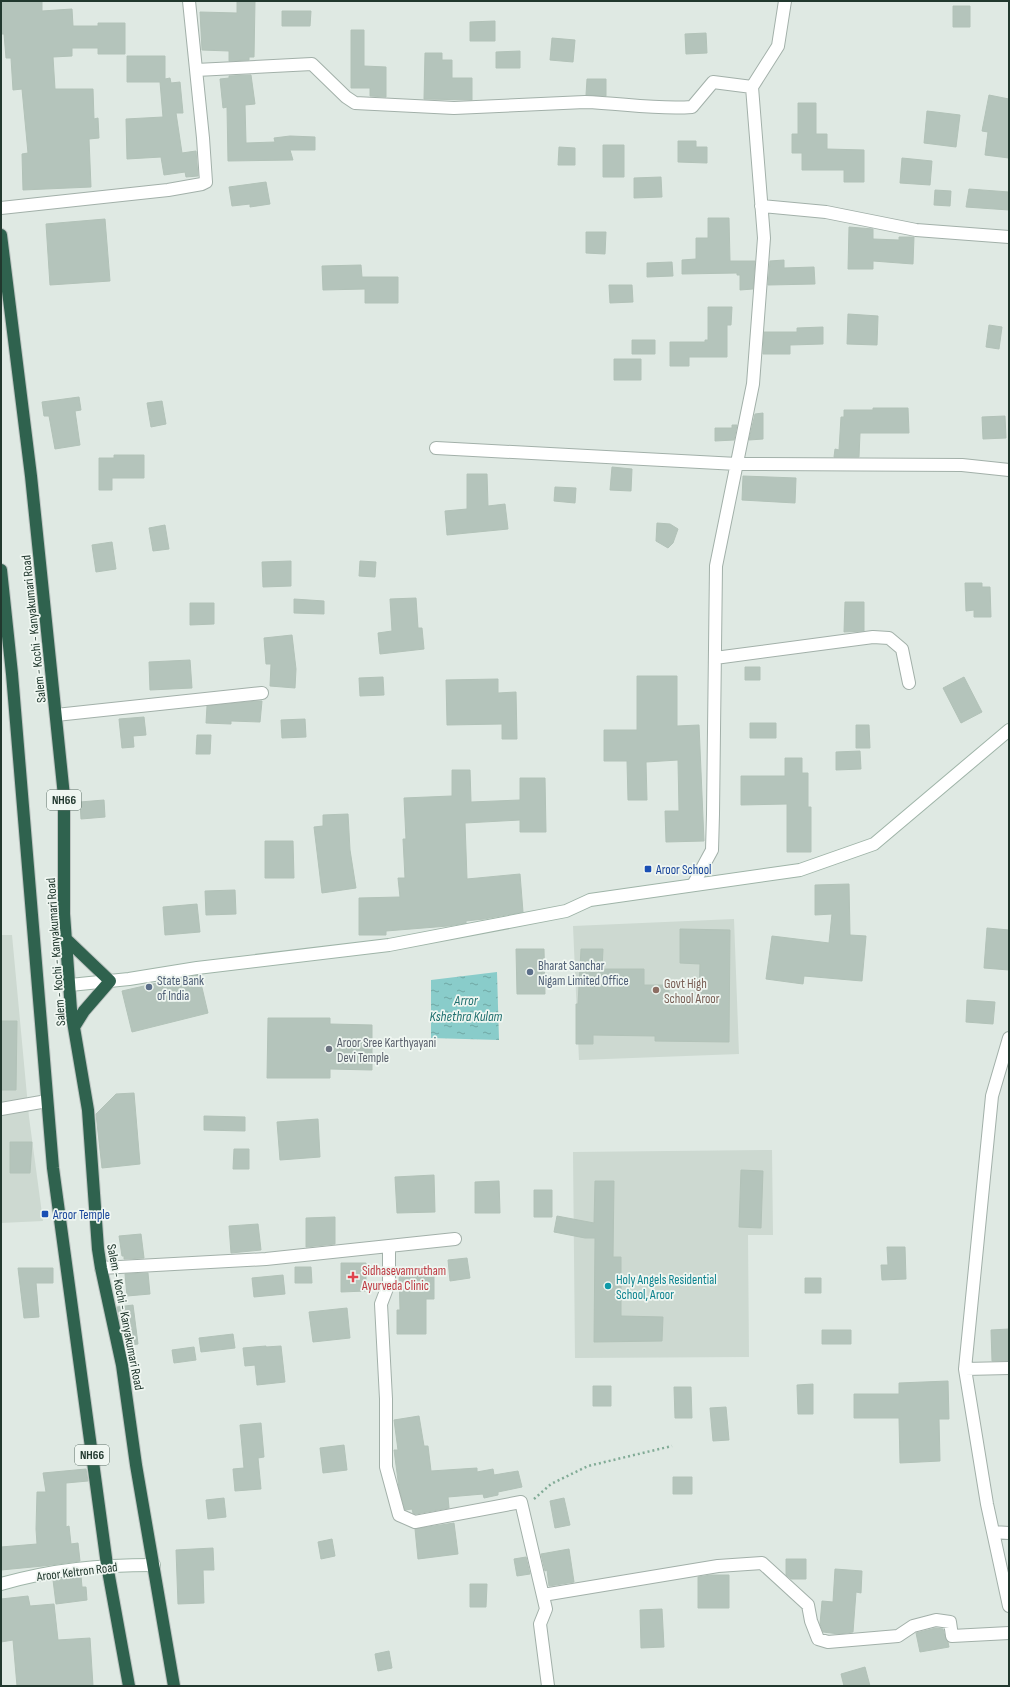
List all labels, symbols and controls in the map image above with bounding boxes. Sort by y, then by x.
street label: Salem - Kochi - Kanyakumari Road [18,554,50,704]
road number: NH66 [47,790,81,810]
place label: Aroor School [655,862,711,878]
marker: Aroor School [643,864,653,874]
street label: Salem - Kochi - Kanyakumari Road [43,877,69,1027]
place label: Bharat Sanchar Nigam Limited Office [538,958,629,989]
marker: Bharat Sanchar Nigam Limited Office [525,967,535,977]
place label: State Bank of India [157,973,204,1004]
place label: Govt High School Aroor [664,976,720,1007]
marker: State Bank of India [144,982,154,992]
marker: Govt High School Aroor [651,985,661,995]
water label: Arror Kshethra Kulam [430,992,503,1025]
place label: Aroor Sree Karthyayani Devi Temple [336,1035,436,1066]
marker: Aroor Sree Karthyayani Devi Temple [324,1044,334,1054]
place label: Aroor Temple [52,1207,110,1223]
marker: Aroor Temple [40,1209,50,1219]
street label: Salem - Kochi - Kanyakumari Road [103,1243,147,1392]
place label: Sidhasevamrutham Ayurveda Clinic [361,1263,446,1294]
marker: Sidhasevamrutham Ayurveda Clinic [347,1271,359,1283]
place label: Holy Angels Residential School, Aroor [616,1272,717,1303]
marker: Holy Angels Residential School, Aroor [603,1281,613,1291]
road number: NH66 [75,1445,109,1465]
street label: Aroor Keltron Road [35,1559,118,1585]

